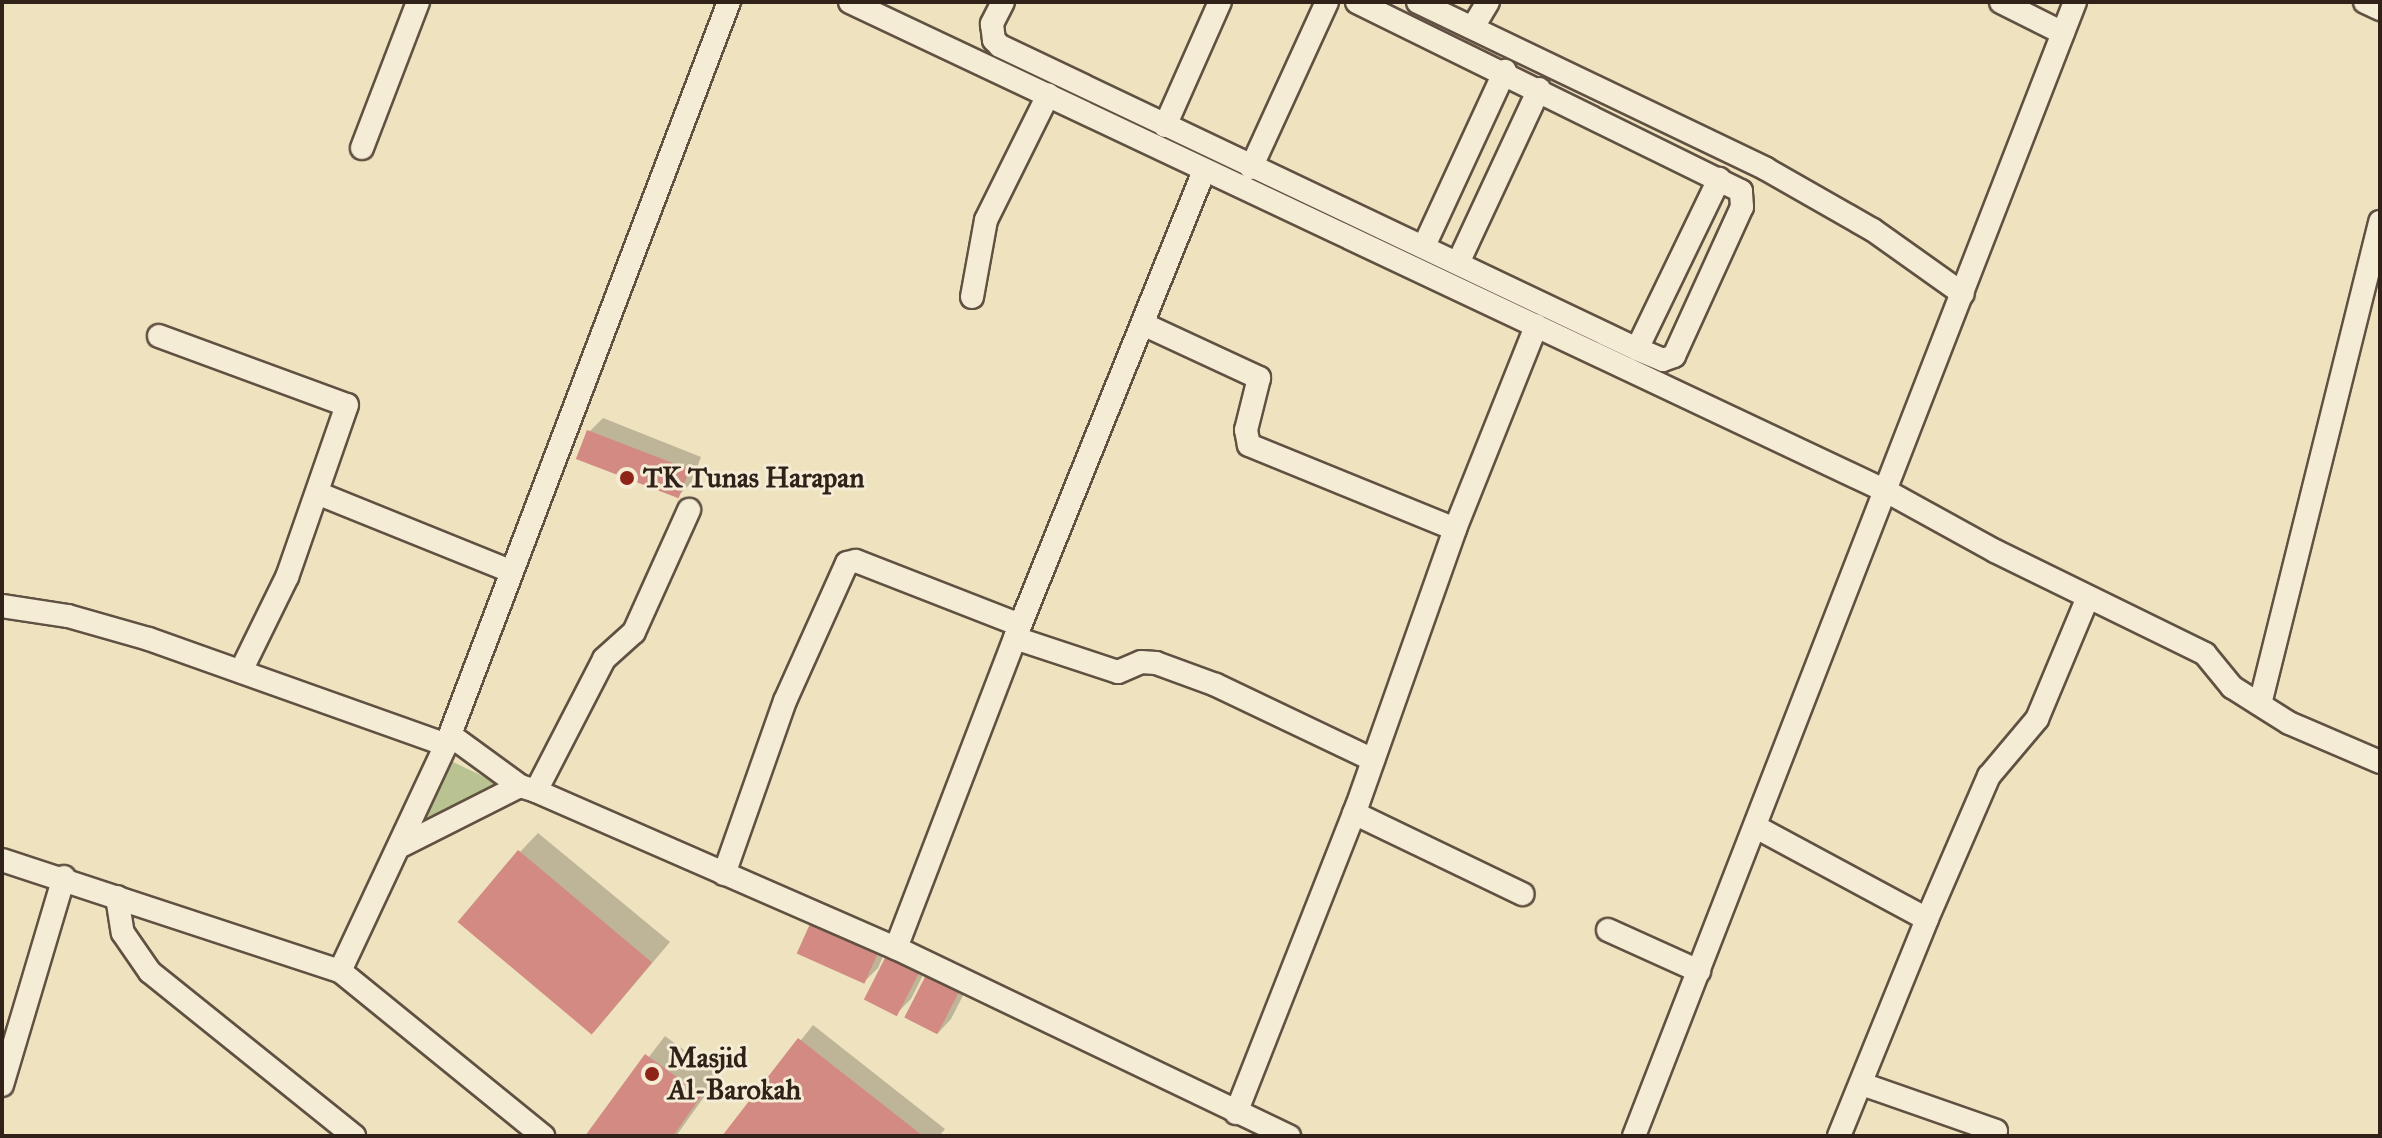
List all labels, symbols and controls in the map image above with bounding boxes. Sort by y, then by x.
place label: TK Tunas Harapan [643,461,864,495]
marker: TK Tunas Harapan [618,469,636,487]
place label: Masjid Al-Barokah [668,1041,801,1107]
marker: Masjid Al-Barokah [643,1065,661,1083]

